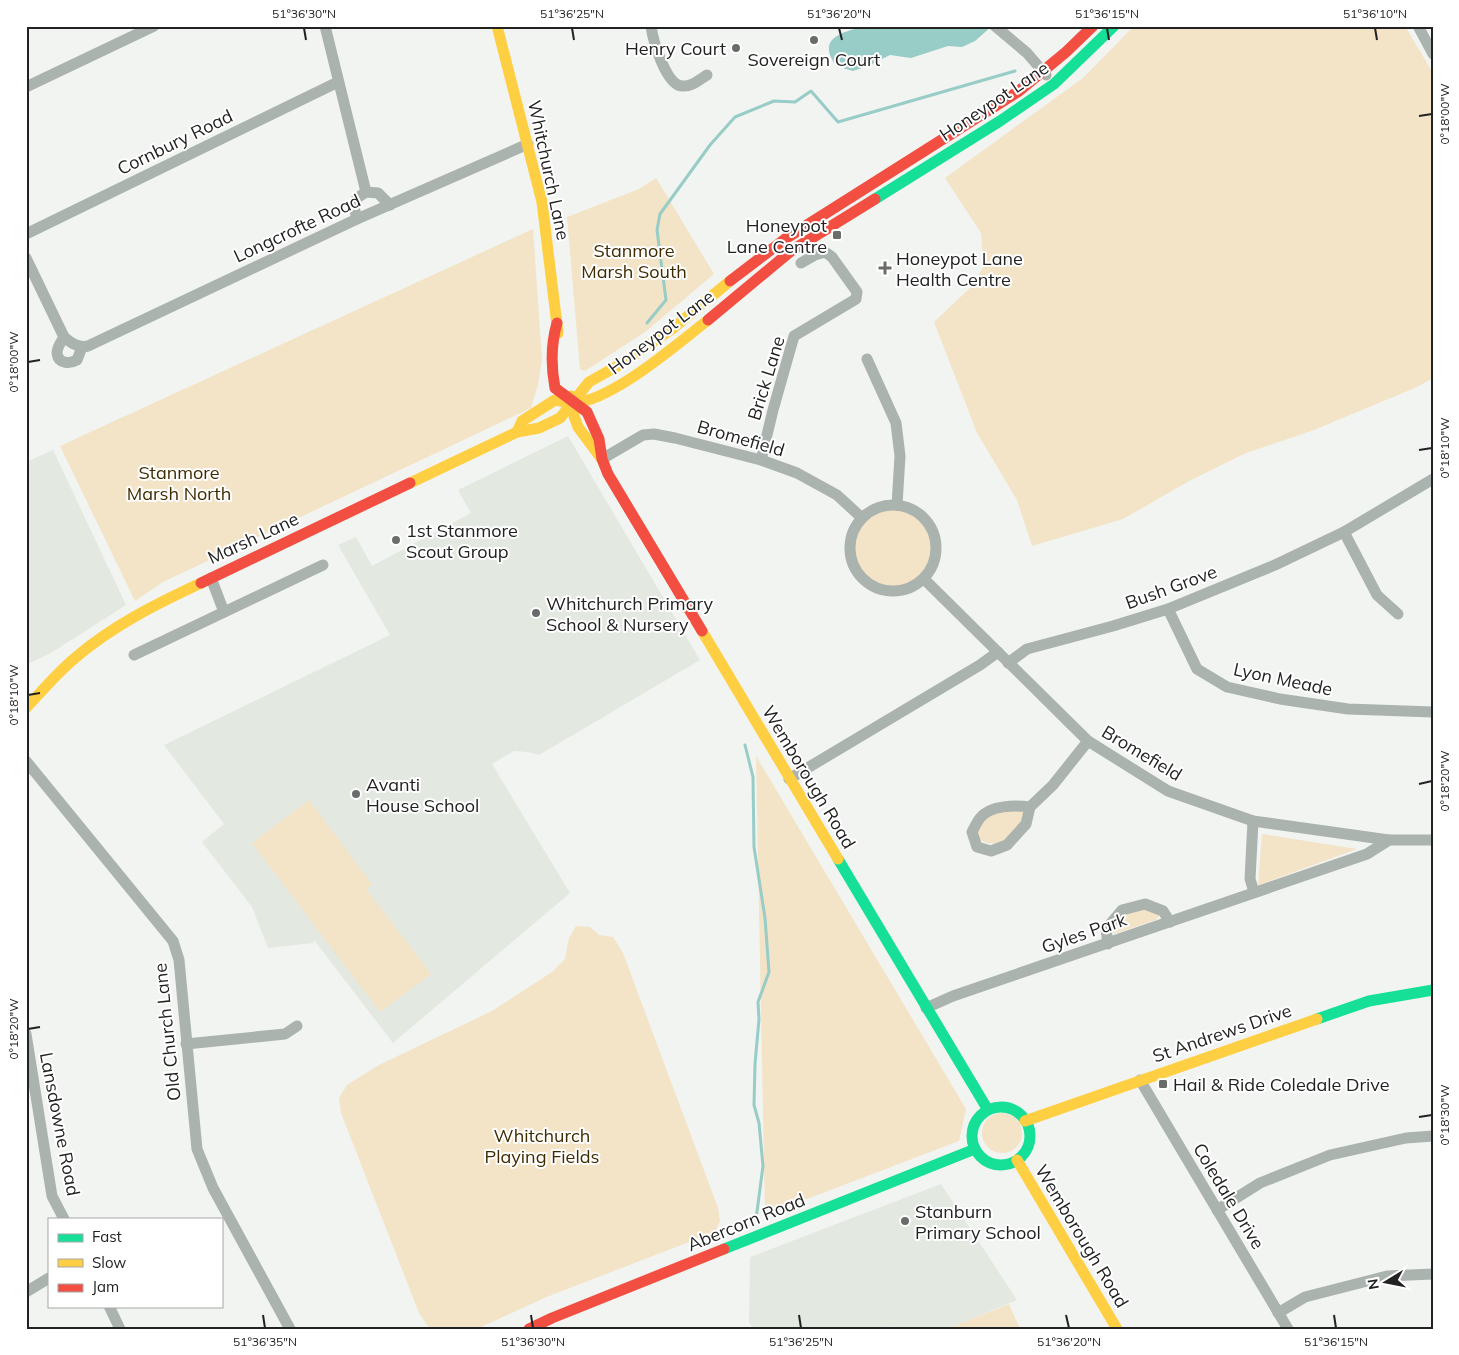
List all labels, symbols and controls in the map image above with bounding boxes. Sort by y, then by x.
text: 51°36'30"N [272,6,336,21]
text: 51°36'25"N [540,6,604,21]
text: 51°36'20"N [807,6,871,21]
text: 51°36'15"N [1075,6,1139,21]
text: 51°36'10"N [1343,6,1407,21]
marker: Sovereign Court [808,34,820,46]
place label: Henry Court [625,37,726,60]
marker: Henry Court [730,42,742,54]
place label: Sovereign Court [748,48,880,71]
street label: Honeypot Lane [935,56,1053,146]
text: 0°18'00"W [1437,83,1452,145]
street label: Whitchurch Lane [523,98,575,242]
street label: Cornbury Road [113,104,237,180]
street label: Longcrofte Road [230,189,364,267]
place label: Honeypot Lane Centre [727,214,827,258]
marker: Honeypot Lane Centre [831,229,843,241]
park label: Stanmore Marsh South [581,239,687,283]
place label: Honeypot Lane Health Centre [896,247,1023,291]
marker: Honeypot Lane Health Centre [878,261,892,275]
street label: Honeypot Lane [603,285,719,379]
text: 0°18'00"W [6,331,21,393]
street label: Brick Lane [742,333,790,423]
street label: Bromefield [695,415,787,461]
text: 0°18'10"W [1437,417,1452,479]
park label: Stanmore Marsh North [127,461,231,505]
street label: Marsh Lane [204,507,302,569]
place label: 1st Stanmore Scout Group [406,519,518,563]
marker: 1st Stanmore Scout Group [390,534,402,546]
street label: Bush Grove [1122,560,1220,614]
place label: Whitchurch Primary School & Nursery [546,592,714,636]
marker: Whitchurch Primary School & Nursery [530,607,542,619]
street label: Lyon Meade [1231,657,1335,701]
text: 0°18'10"W [6,664,21,726]
street label: Wemborough Road [757,701,861,853]
street label: Bromefield [1098,720,1186,786]
text: 0°18'20"W [1437,750,1452,812]
place label: Avanti House School [366,773,479,817]
marker: Avanti House School [350,788,362,800]
street label: Gyles Park [1039,908,1130,958]
street label: Old Church Lane [148,962,186,1102]
text: 0°18'20"W [6,998,21,1060]
street label: St Andrews Drive [1150,998,1294,1068]
street label: Lansdowne Road [35,1050,85,1198]
place label: Hail & Ride Coledale Drive [1173,1073,1390,1096]
marker: Hail & Ride Coledale Drive [1157,1078,1169,1090]
text: 0°18'30"W [1437,1084,1452,1146]
park label: Whitchurch Playing Fields [485,1124,599,1168]
street label: Coledale Drive [1188,1139,1270,1253]
street label: Wemborough Road [1030,1160,1134,1312]
street label: Abercorn Road [684,1188,808,1256]
place label: Stanburn Primary School [915,1200,1041,1244]
marker: Stanburn Primary School [899,1215,911,1227]
legend [48,1218,222,1308]
text: Fast [92,1227,122,1246]
text: Slow [92,1253,126,1272]
north arrow [1362,1258,1412,1308]
text: Jam [92,1277,119,1296]
text: N [1363,1277,1383,1291]
text: 51°36'35"N [233,1334,297,1349]
text: 51°36'30"N [501,1334,565,1349]
text: 51°36'25"N [769,1334,833,1349]
text: 51°36'20"N [1037,1334,1101,1349]
text: 51°36'15"N [1304,1334,1368,1349]

